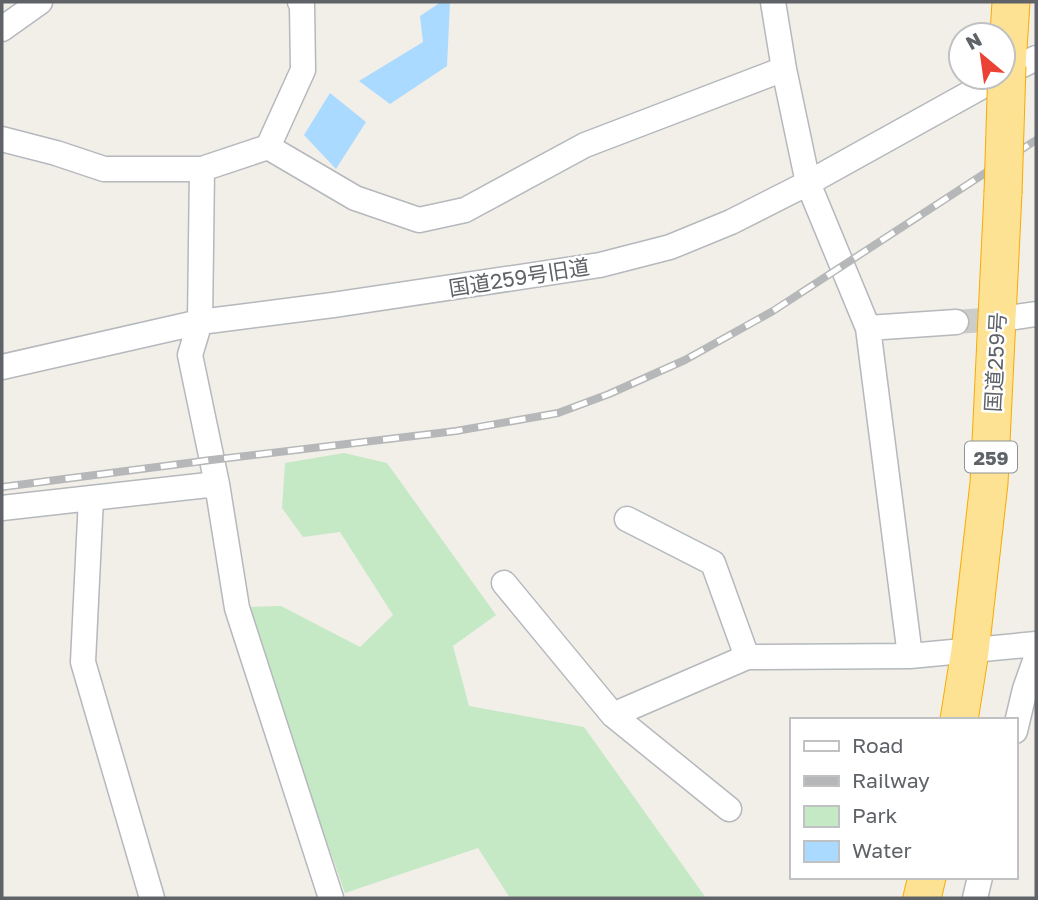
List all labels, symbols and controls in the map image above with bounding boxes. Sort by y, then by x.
north arrow [947,21,1017,91]
text: N [962,27,985,54]
street label: 国道259号旧道 [447,253,591,301]
street label: 国道259号 [979,311,1011,413]
road number: 259 [965,442,1017,472]
legend [790,718,1017,879]
text: Road [852,732,903,758]
text: Railway [852,767,930,793]
text: Park [852,802,898,828]
text: Water [852,837,912,863]

